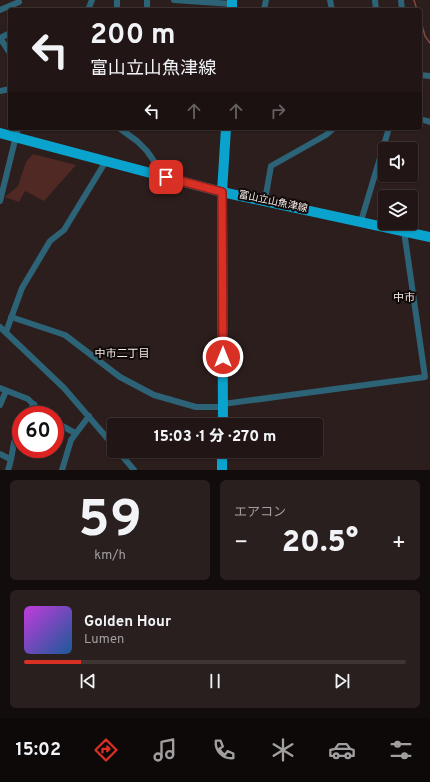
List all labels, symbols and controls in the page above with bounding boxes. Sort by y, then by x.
text: 200 m [90,18,176,54]
icon: left [24,24,76,76]
text: 富山立山魚津線 [90,58,216,81]
icon: left [141,100,163,122]
icon: ahead [183,100,205,122]
icon: ahead [225,100,247,122]
icon: right [267,100,289,122]
map controls [378,142,418,230]
button: sound [378,142,418,182]
pin [149,160,183,194]
icon: arrive [155,166,177,188]
street label: 富山立山魚津線 [237,188,309,216]
button: layers [378,190,418,230]
district label: 中市 [393,291,415,305]
position arrow [202,336,244,378]
district label: 中市二丁目 [95,347,150,361]
speed limit sign: 60 [12,406,64,458]
text: 15:03 · 1 分 · 270 m [154,428,276,447]
text: 59 [78,489,142,555]
text: エアコン [234,505,286,521]
text: 20.5° [282,525,358,562]
text: − [234,530,248,557]
text: + [392,530,406,557]
text: km/h [94,548,126,564]
text: Golden Hour [84,613,171,632]
text: Lumen [84,632,124,648]
icon: previous [77,670,99,692]
icon: pause [204,670,226,692]
icon: next [331,670,353,692]
icon: directions [92,736,120,764]
icon: music [151,736,179,764]
icon: phone [210,736,238,764]
icon: climate [269,736,297,764]
icon: car [328,736,356,764]
icon: filters [387,736,415,764]
text: 15:02 [15,739,61,762]

